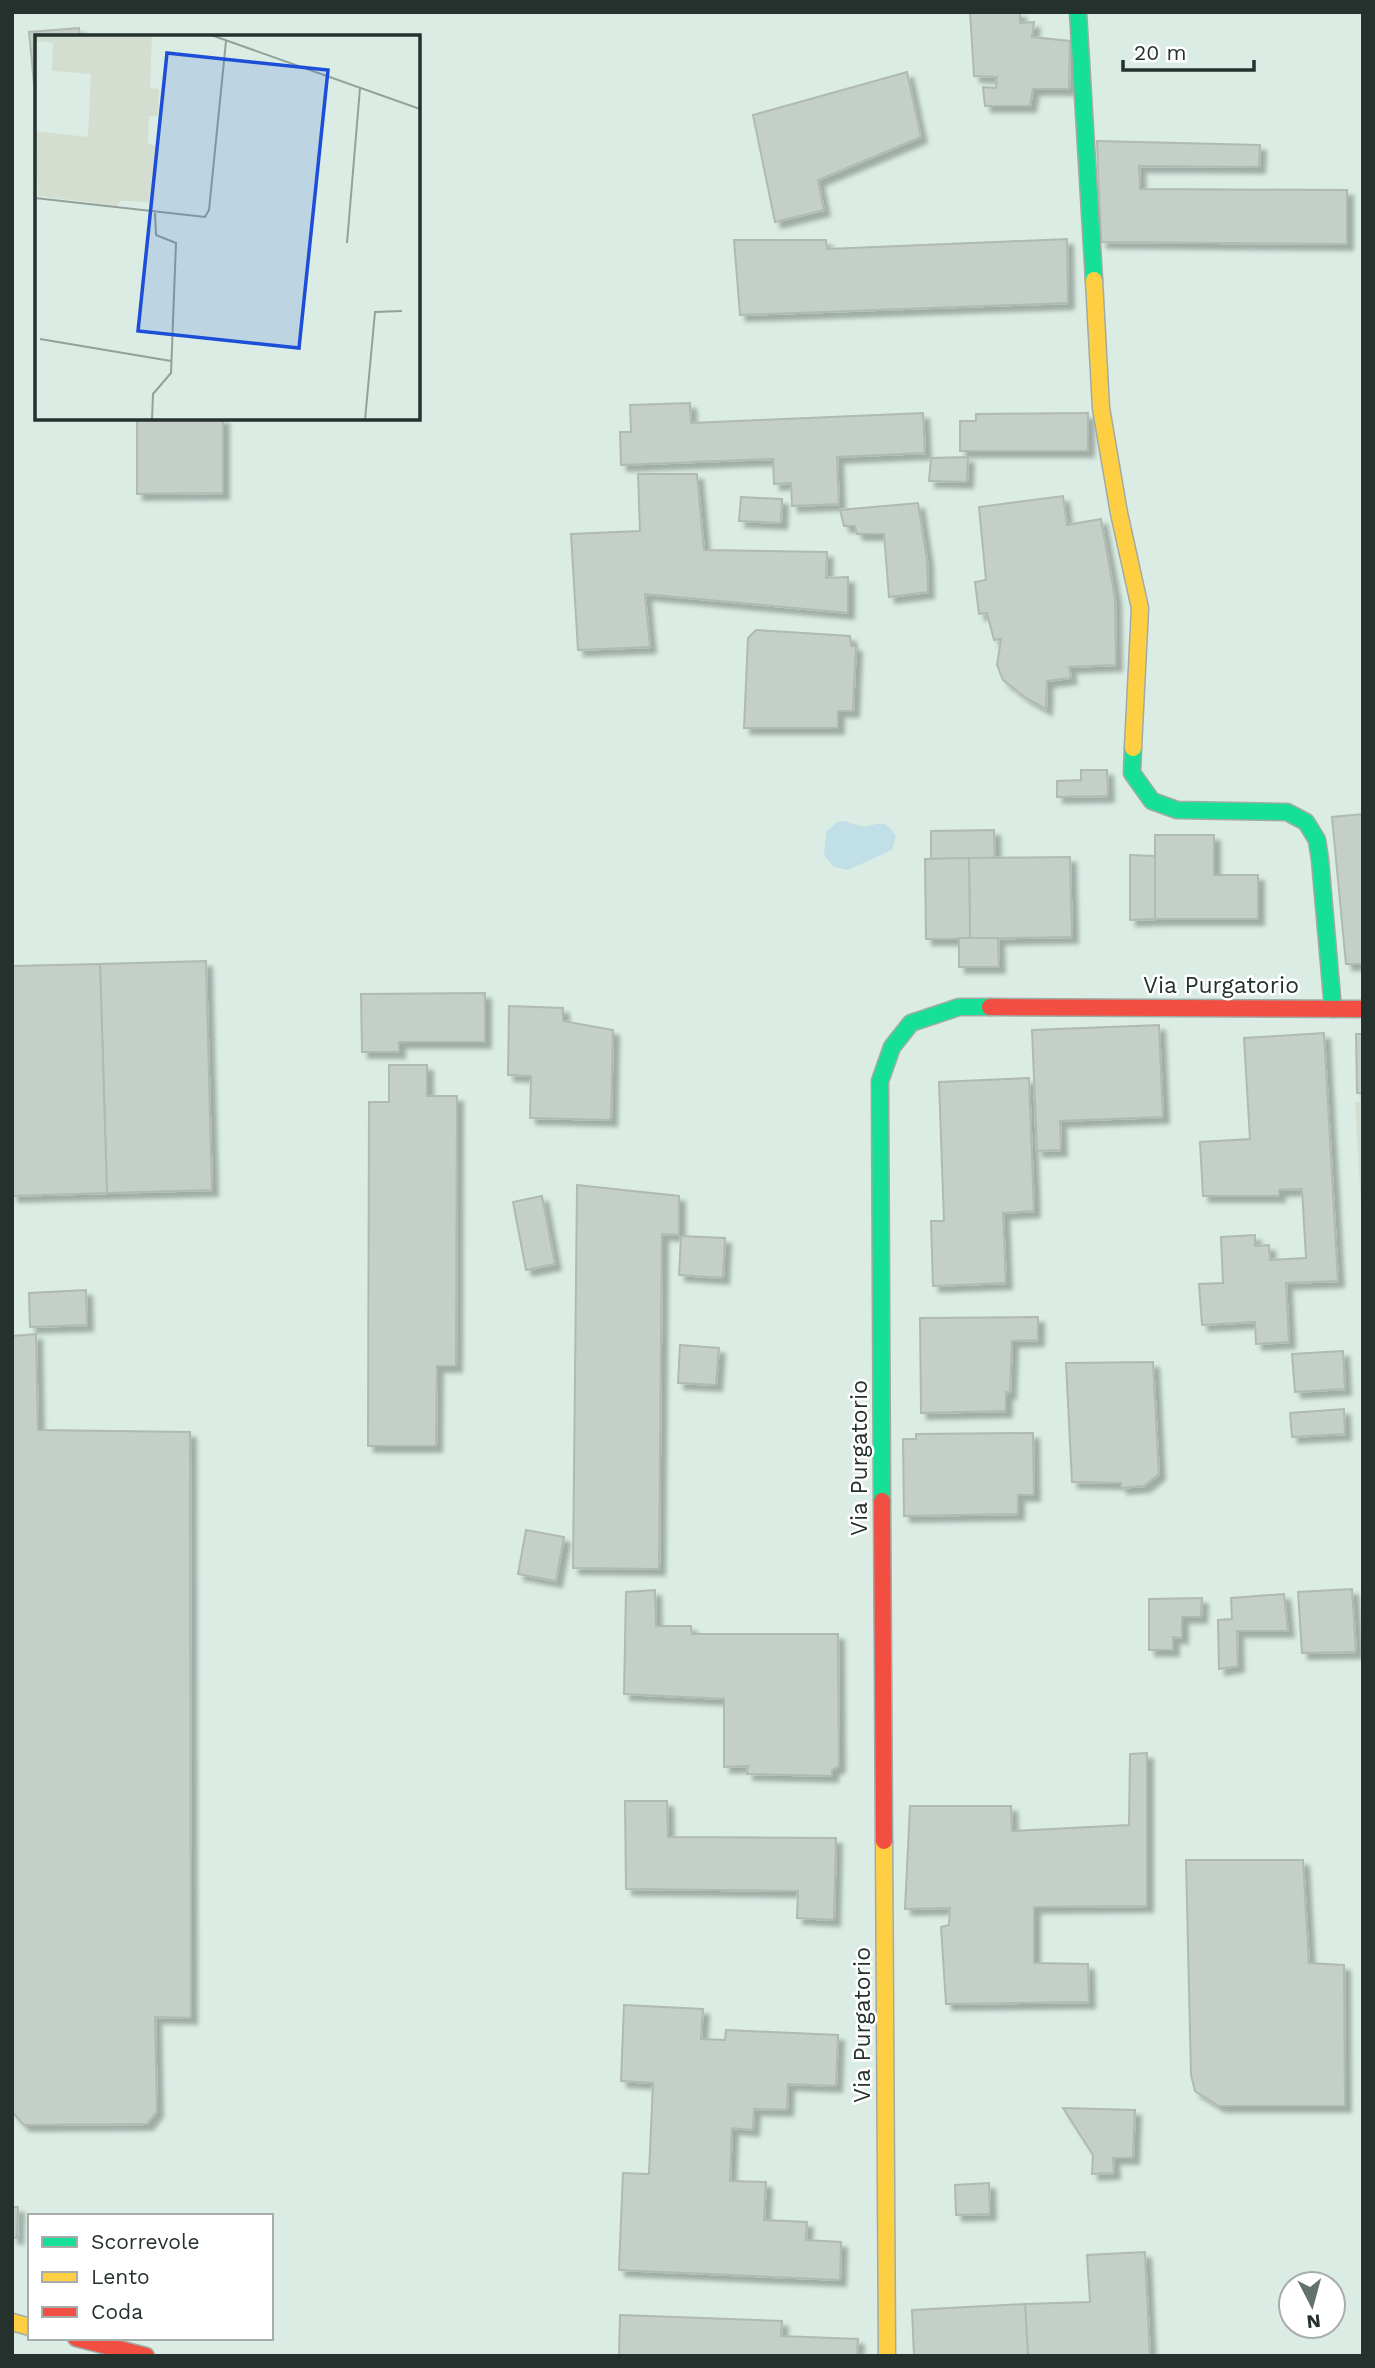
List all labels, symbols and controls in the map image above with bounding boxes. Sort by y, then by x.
scale bar [1123,28,1254,72]
inset map [35,35,420,420]
text: 20 m [1134,40,1186,65]
street label: Via Purgatorio [1143,972,1299,999]
street label: Via Purgatorio [846,1380,873,1536]
street label: Via Purgatorio [849,1947,876,2103]
legend [28,2214,273,2340]
text: Scorrevole [91,2229,200,2254]
text: Lento [91,2264,150,2289]
north arrow [1277,2270,1347,2340]
text: Coda [91,2299,143,2324]
text: N [1306,2309,1322,2334]

